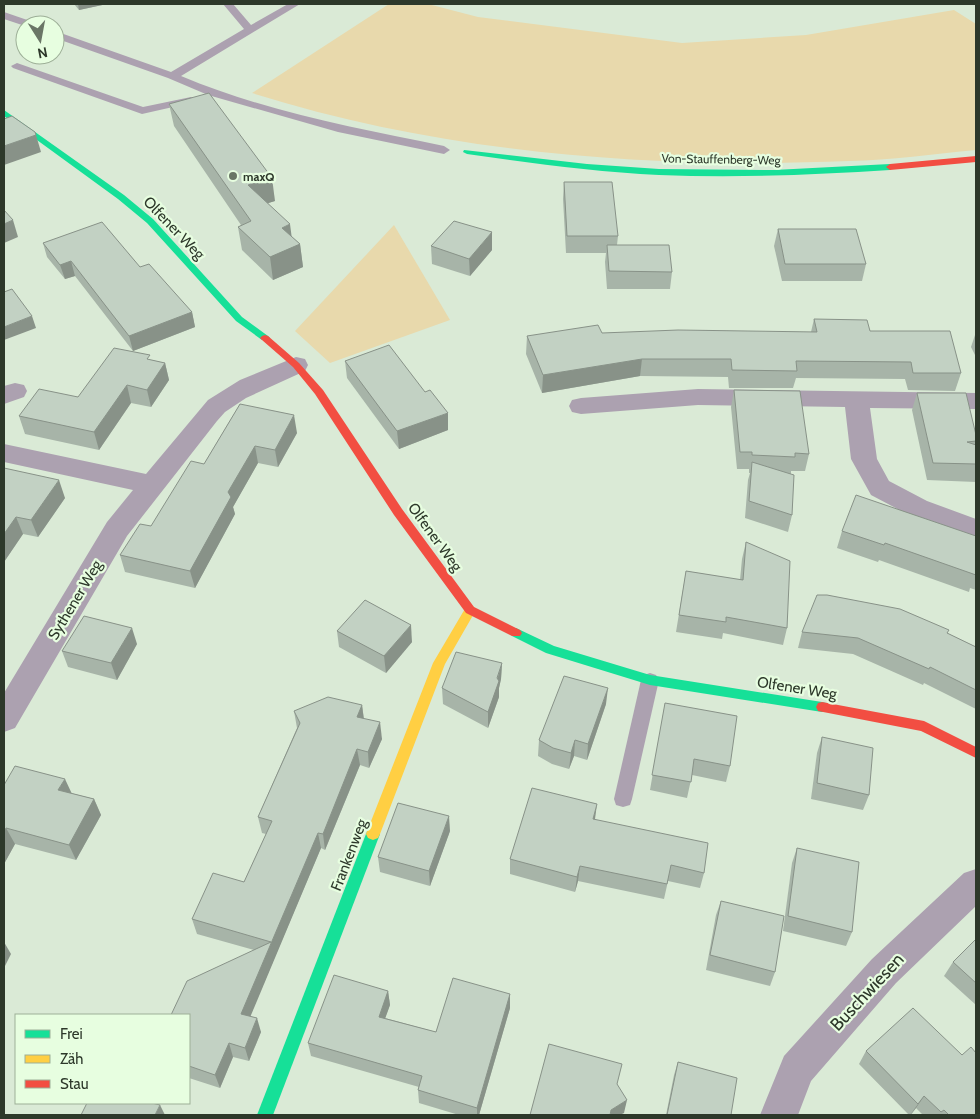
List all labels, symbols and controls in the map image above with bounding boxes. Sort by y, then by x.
north arrow [15,15,65,65]
text: N [36,43,49,63]
street label: Von-Stauffenberg-Weg [661,150,782,168]
place label: maxQ [243,169,274,184]
marker: maxQ [227,170,239,182]
street label: Olfener Weg [140,193,209,264]
street label: Olfener Weg [404,499,466,575]
street label: Sythener Weg [44,556,106,643]
street label: Olfener Weg [756,673,839,703]
street label: Frankenweg [327,816,371,894]
street label: Buschwiesen [825,949,909,1035]
legend [15,1014,190,1104]
text: Frei [60,1025,83,1043]
text: Zäh [60,1050,83,1068]
text: Stau [60,1075,89,1093]

